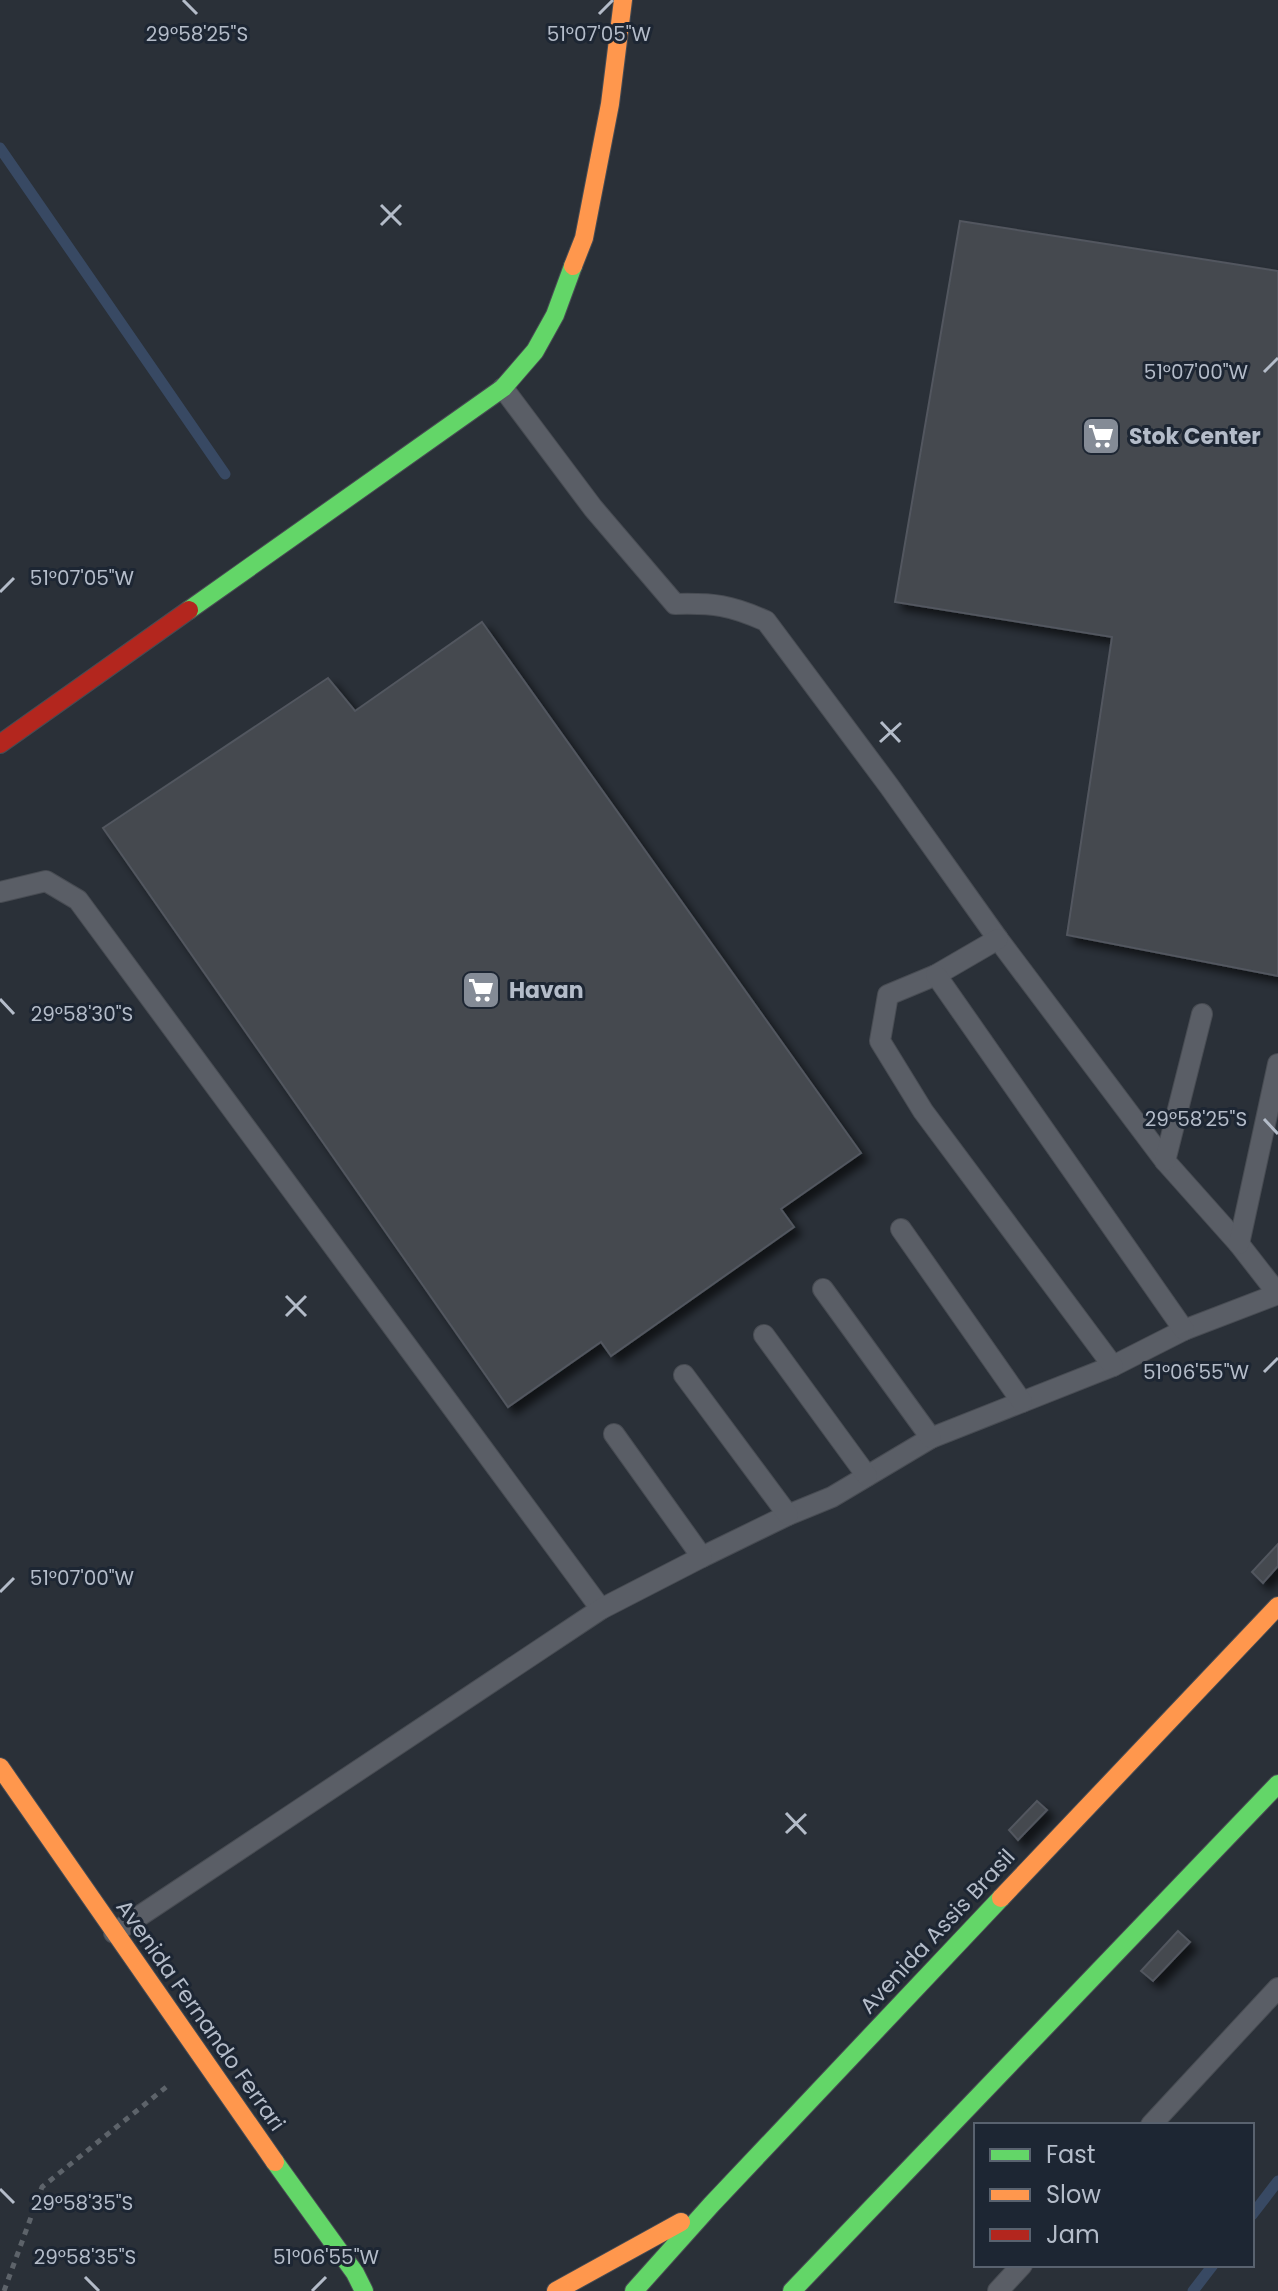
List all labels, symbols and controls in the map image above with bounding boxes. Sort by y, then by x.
text: 29°58'25"S [146,20,248,48]
text: 51°07'05"W [547,20,652,48]
text: 51°07'00"W [1144,358,1249,386]
supermarket icon: Stok Center [1080,415,1122,457]
place label: Stok Center [1129,421,1261,452]
text: 51°07'05"W [30,564,135,592]
supermarket icon: Havan [460,969,502,1011]
place label: Havan [509,975,584,1006]
text: 29°58'30"S [31,1000,133,1028]
text: 29°58'25"S [1145,1105,1247,1133]
text: 51°06'55"W [1143,1358,1250,1386]
text: 51°07'00"W [30,1564,135,1592]
street label: Avenida Assis Brasil [853,1842,1022,2021]
street label: Avenida Fernando Ferrari [109,1893,293,2137]
legend [974,2123,1254,2267]
text: Fast [1046,2138,1096,2171]
text: Slow [1046,2178,1101,2211]
text: 29°58'35"S [31,2189,133,2217]
text: Jam [1046,2218,1100,2251]
text: 29°58'35"S [34,2243,136,2271]
text: 51°06'55"W [273,2243,380,2271]

